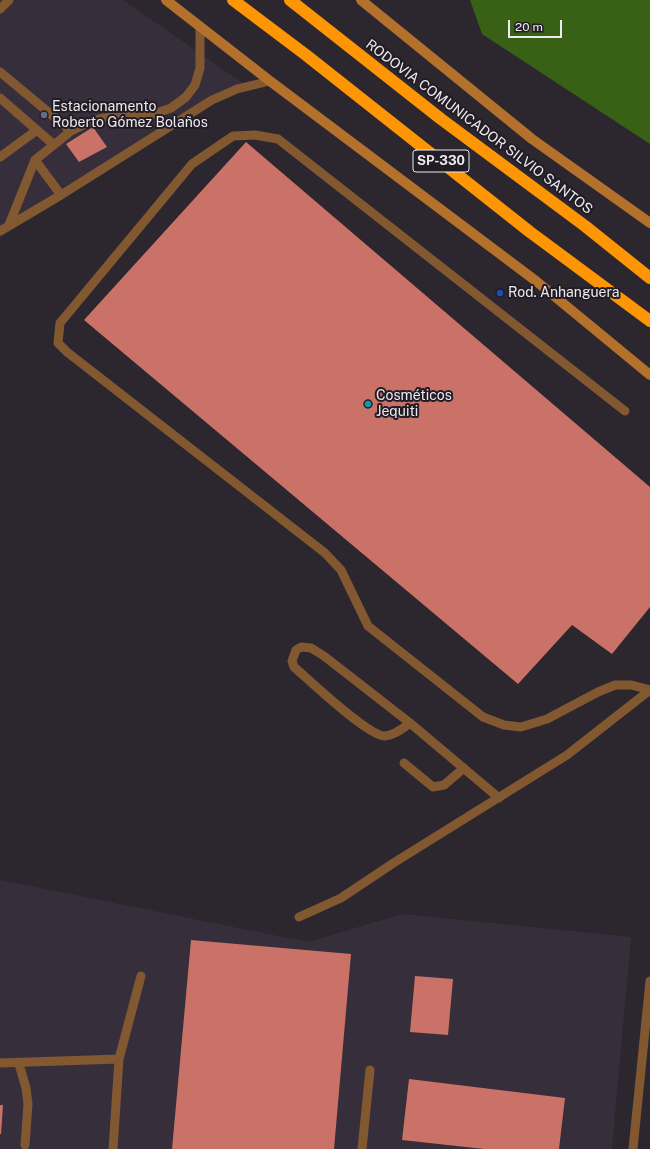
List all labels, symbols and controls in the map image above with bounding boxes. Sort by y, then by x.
scale bar [510,12,564,38]
text: 20 m [515,20,543,34]
street label: RODOVIA COMUNICADOR SILVIO SANTOS [362,36,596,218]
place label: Estacionamento Roberto Gómez Bolaños [52,99,208,132]
marker: Estacionamento Roberto Gómez Bolaños [39,110,49,120]
road number: SP-330 [413,150,469,172]
place label: Rod. Anhanguera [508,285,619,301]
marker: Rod. Anhanguera [495,288,505,298]
place label: Cosméticos Jequiti [376,388,452,420]
marker: Cosméticos Jequiti [363,399,373,409]

